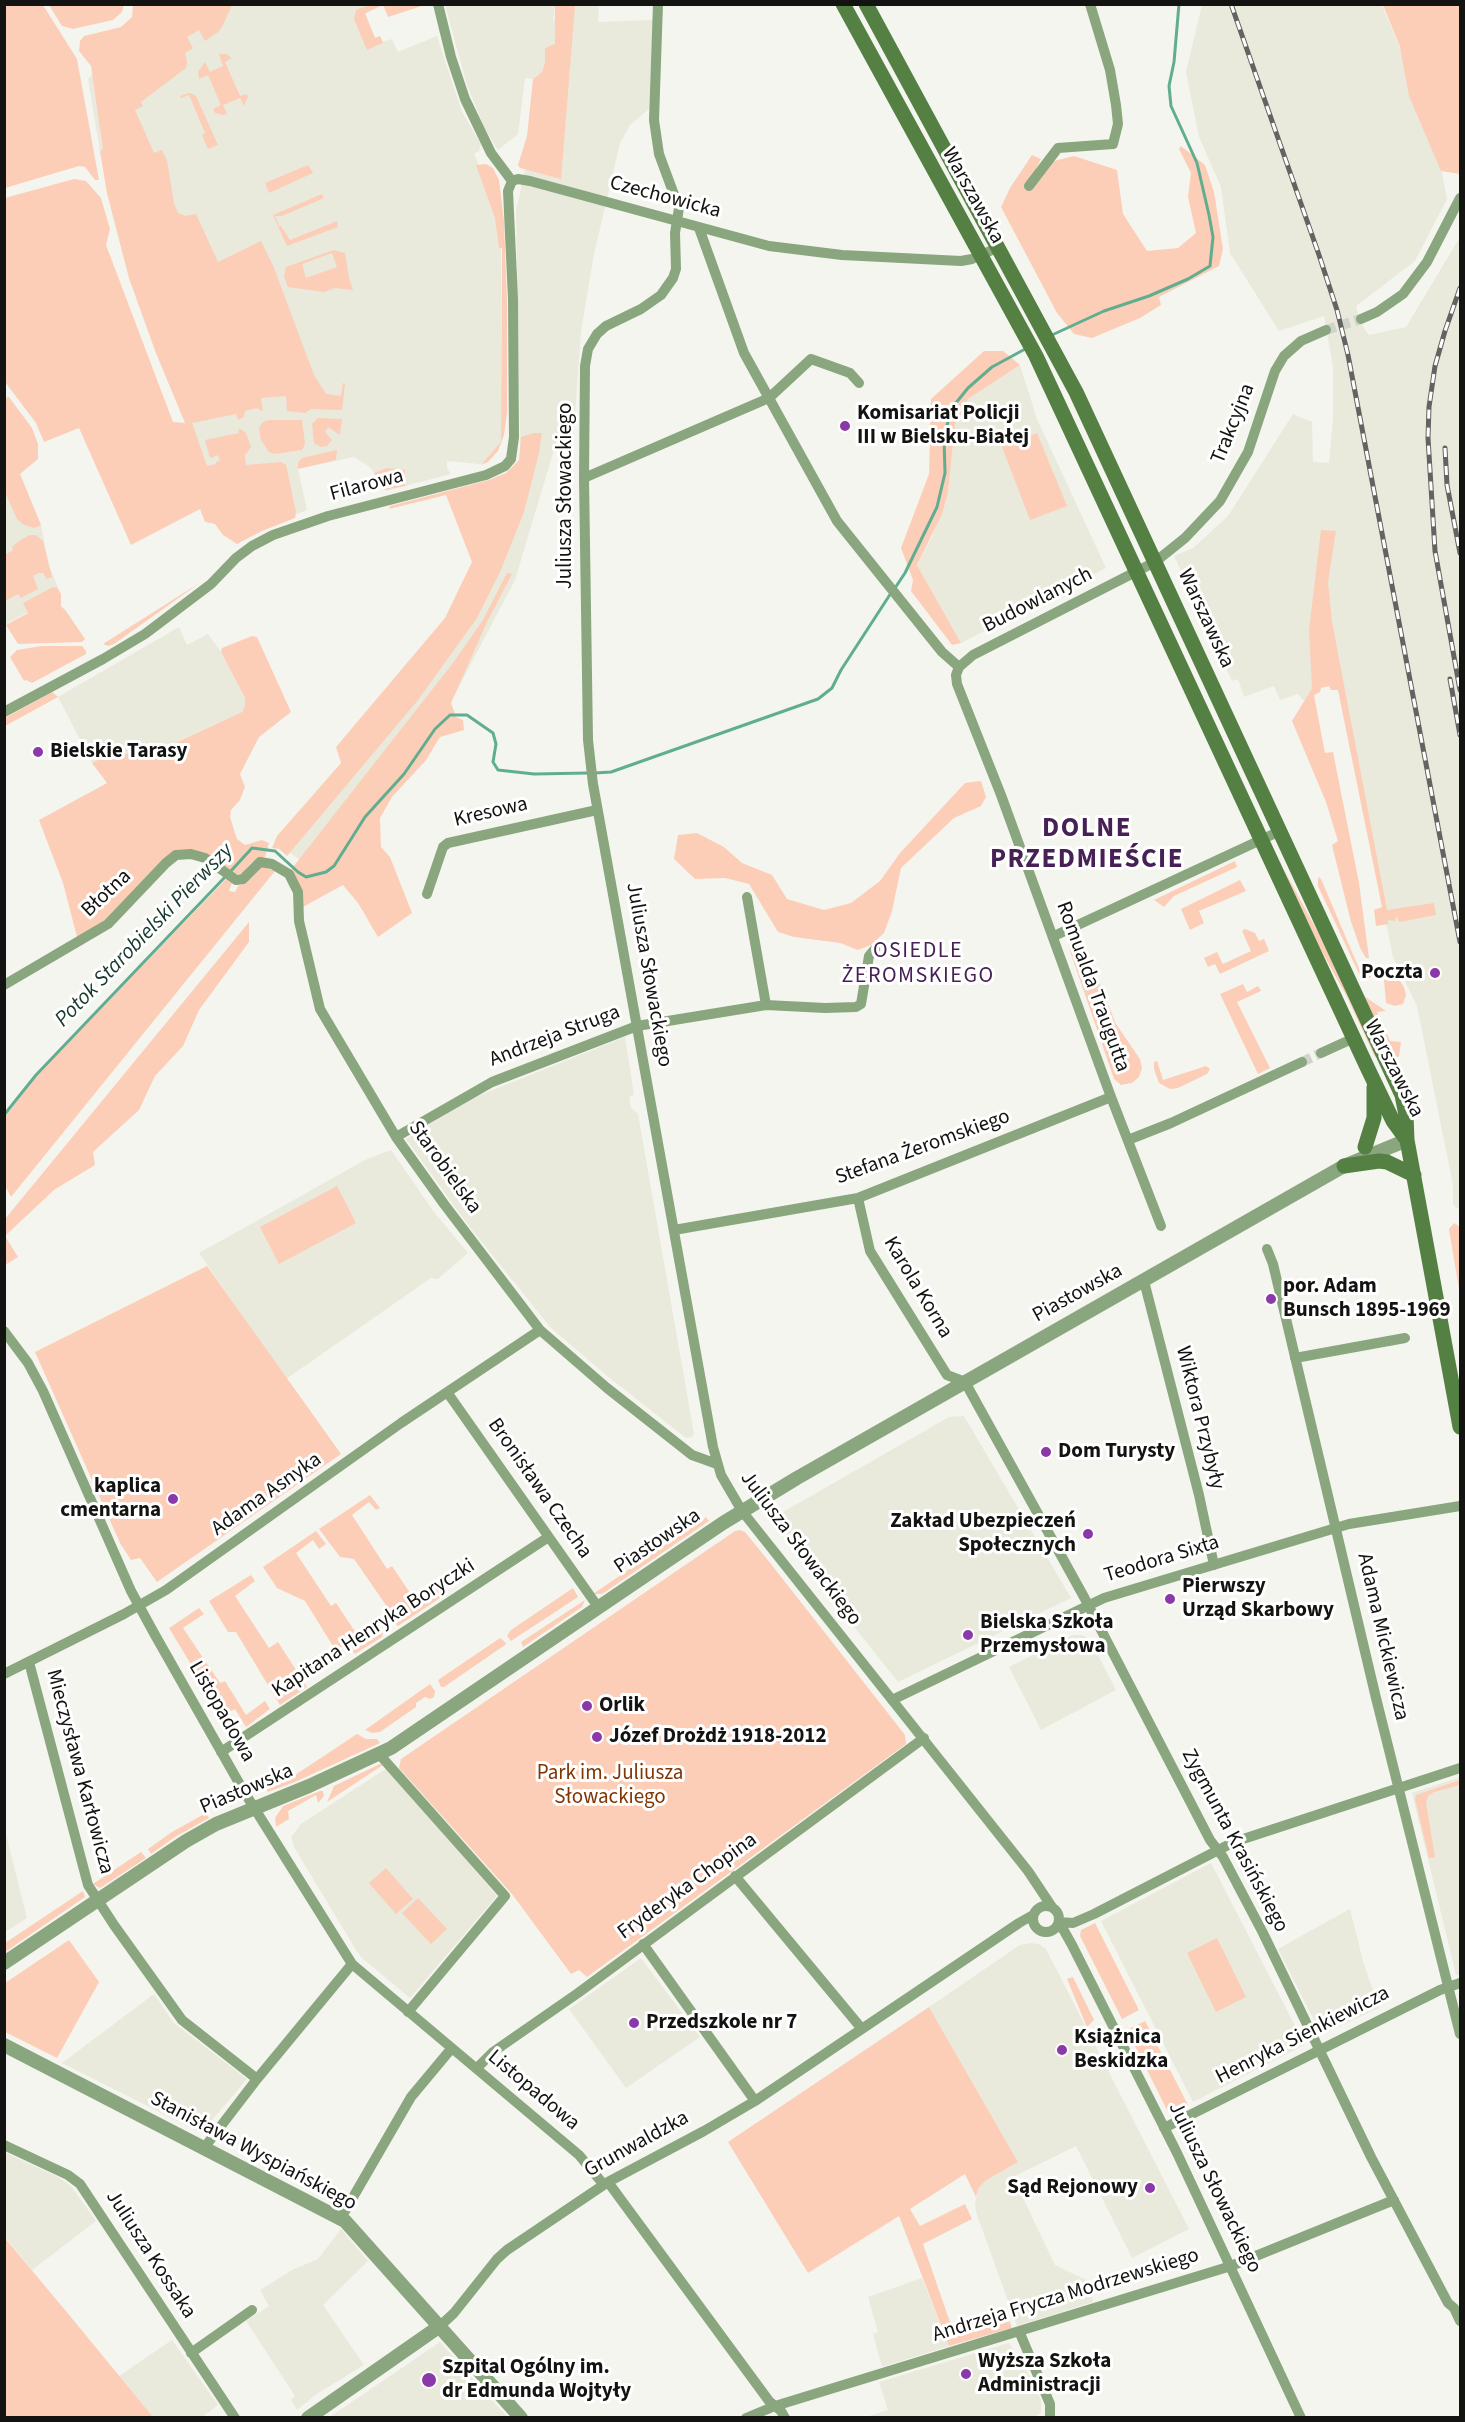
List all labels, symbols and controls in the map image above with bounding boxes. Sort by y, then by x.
street label: Warszawska [935,143,1009,249]
street label: Czechowicka [607,171,723,225]
street label: Trakcyjna [1207,380,1261,468]
place label: Komisariat Policji III w Bielsku-Białej [857,401,1029,451]
street label: Juliusza Słowackiego [553,403,579,589]
marker: Komisariat Policji III w Bielsku-Białej [838,419,852,433]
street label: Filarowa [327,464,407,508]
street label: Budowlanych [979,563,1097,639]
street label: Warszawska [1171,565,1239,673]
place label: Bielskie Tarasy [50,739,188,765]
marker: Bielskie Tarasy [31,745,45,759]
street label: Kresowa [452,792,530,834]
district label: DOLNE PRZEDMIEŚCIE [990,814,1184,877]
water label: Potok Starobielski Pierwszy [50,839,240,1033]
street label: Błotna [77,865,137,923]
street label: Juliusza Słowackiego [619,881,677,1069]
street label: Romualda Traugutta [1049,898,1135,1076]
district label: OSIEDLE ŻEROMSKIEGO [841,939,995,990]
place label: Poczta [1361,960,1423,986]
marker: Poczta [1428,966,1442,980]
street label: Andrzeja Struga [486,1000,624,1074]
street label: Warszawska [1358,1016,1428,1122]
street label: Stefana Żeromskiego [832,1105,1014,1191]
street label: Starobielska [402,1117,486,1219]
street label: Karola Korna [877,1233,957,1343]
street label: Piastowska [1029,1259,1127,1329]
place label: por. Adam Bunsch 1895-1969 [1283,1274,1451,1324]
marker: por. Adam Bunsch 1895-1969 [1264,1292,1278,1306]
street label: Wiktora Przybyły [1169,1344,1229,1492]
street label: Bronisława Czecha [481,1414,597,1564]
place label: Dom Turysty [1058,1439,1175,1465]
marker: Dom Turysty [1039,1445,1053,1459]
street label: Adama Asnyka [207,1448,327,1542]
street label: Juliusza Słowackiego [734,1467,866,1631]
place label: kaplica cmentarna [60,1474,161,1524]
marker: kaplica cmentarna [166,1492,180,1506]
street label: Piastowska [610,1504,706,1580]
place label: Zakład Ubezpieczeń Społecznych [890,1509,1076,1559]
marker: Zakład Ubezpieczeń Społecznych [1081,1527,1095,1541]
street label: Teodora Sixta [1102,1531,1222,1589]
street label: Adama Mickiewicza [1351,1551,1413,1723]
street label: Kapitana Henryka Boryczki [268,1554,480,1704]
place label: Pierwszy Urząd Skarbowy [1182,1574,1334,1624]
marker: Pierwszy Urząd Skarbowy [1163,1592,1177,1606]
place label: Bielska Szkoła Przemysłowa [980,1610,1113,1660]
marker: Bielska Szkoła Przemysłowa [961,1628,975,1642]
street label: Listopadowa [182,1657,260,1767]
street label: Mieczysława Karłowicza [40,1667,118,1877]
place label: Orlik [599,1693,645,1719]
marker: Orlik [580,1699,594,1713]
place label: Józef Drożdż 1918-2012 [609,1724,827,1750]
marker: Józef Drożdż 1918-2012 [590,1730,604,1744]
street label: Zygmunta Krasińskiego [1175,1745,1293,1937]
street label: Piastowska [197,1759,297,1821]
park label: Park im. Juliusza Słowackiego [537,1761,683,1811]
street label: Fryderyka Chopina [614,1828,762,1946]
street label: Henryka Sienkiewicza [1212,1981,1394,2091]
place label: Przedszkole nr 7 [646,2010,797,2036]
marker: Przedszkole nr 7 [627,2016,641,2030]
place label: Książnica Beskidzka [1074,2025,1168,2075]
marker: Książnica Beskidzka [1055,2043,1069,2057]
street label: Listopadowa [482,2045,584,2137]
street label: Stanisława Wyspiańskiego [145,2087,361,2217]
street label: Juliusza Słowackiego [1162,2099,1266,2277]
street label: Grunwaldzka [580,2106,694,2184]
place label: Sąd Rejonowy [1007,2175,1138,2201]
marker: Sąd Rejonowy [1143,2181,1157,2195]
street label: Juliusza Kossaka [99,2186,201,2324]
street label: Andrzeja Frycza Modrzewskiego [930,2243,1202,2349]
place label: Wyższa Szkoła Administracji [978,2349,1111,2399]
place label: Szpital Ogólny im. dr Edmunda Wojtyły [442,2355,631,2405]
marker: Wyższa Szkoła Administracji [959,2367,973,2381]
marker: Szpital Ogólny im. dr Edmunda Wojtyły [420,2371,438,2389]

